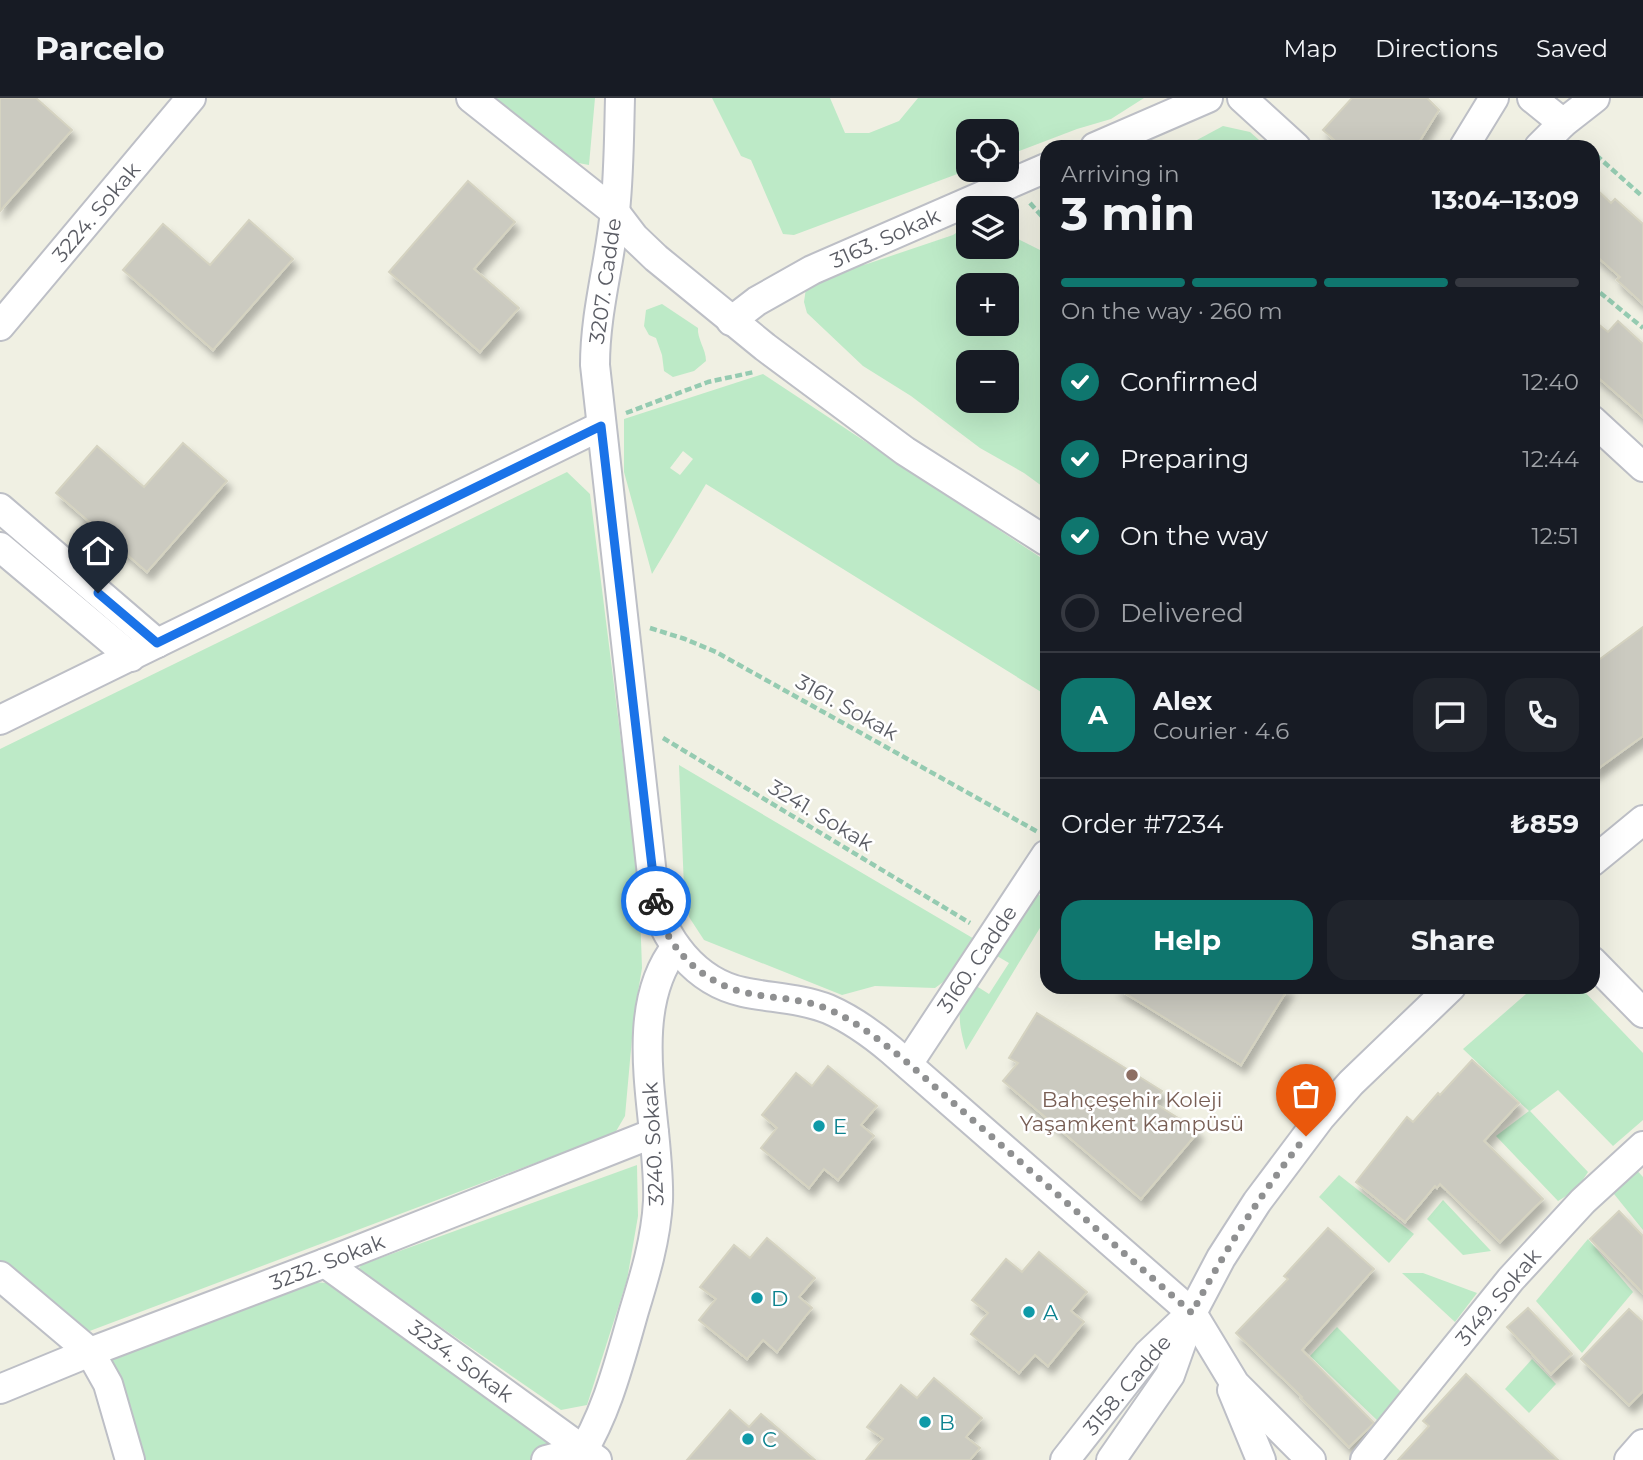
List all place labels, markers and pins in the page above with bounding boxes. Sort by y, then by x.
pin [68,521,128,593]
pin [1276,1064,1336,1136]
marker: Bahçeşehir Koleji Yaşamkent Kampüsü [1124,1067,1140,1083]
place label: Bahçeşehir Koleji Yaşamkent Kampüsü [1020,1087,1244,1136]
place label: E [833,1114,847,1139]
marker: E [811,1118,827,1134]
place label: D [771,1286,788,1311]
marker: D [749,1290,765,1306]
place label: A [1043,1300,1059,1325]
marker: A [1021,1304,1037,1320]
place label: B [939,1410,955,1435]
marker: B [917,1414,933,1430]
place label: C [762,1427,777,1452]
marker: C [740,1431,756,1447]

